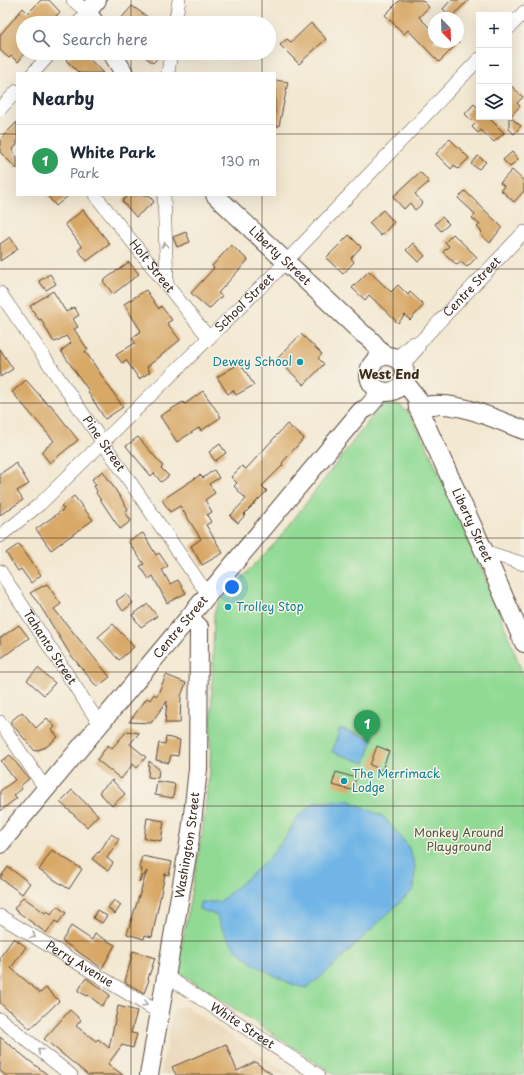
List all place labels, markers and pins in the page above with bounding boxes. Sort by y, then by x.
place label: Dewey School [213,352,292,370]
marker: Dewey School [295,357,305,367]
place label: Trolley Stop [236,597,304,615]
marker: Trolley Stop [223,602,233,612]
pin: 1 [354,710,380,743]
place label: The Merrimack Lodge [352,764,440,796]
marker: The Merrimack Lodge [339,776,349,786]

